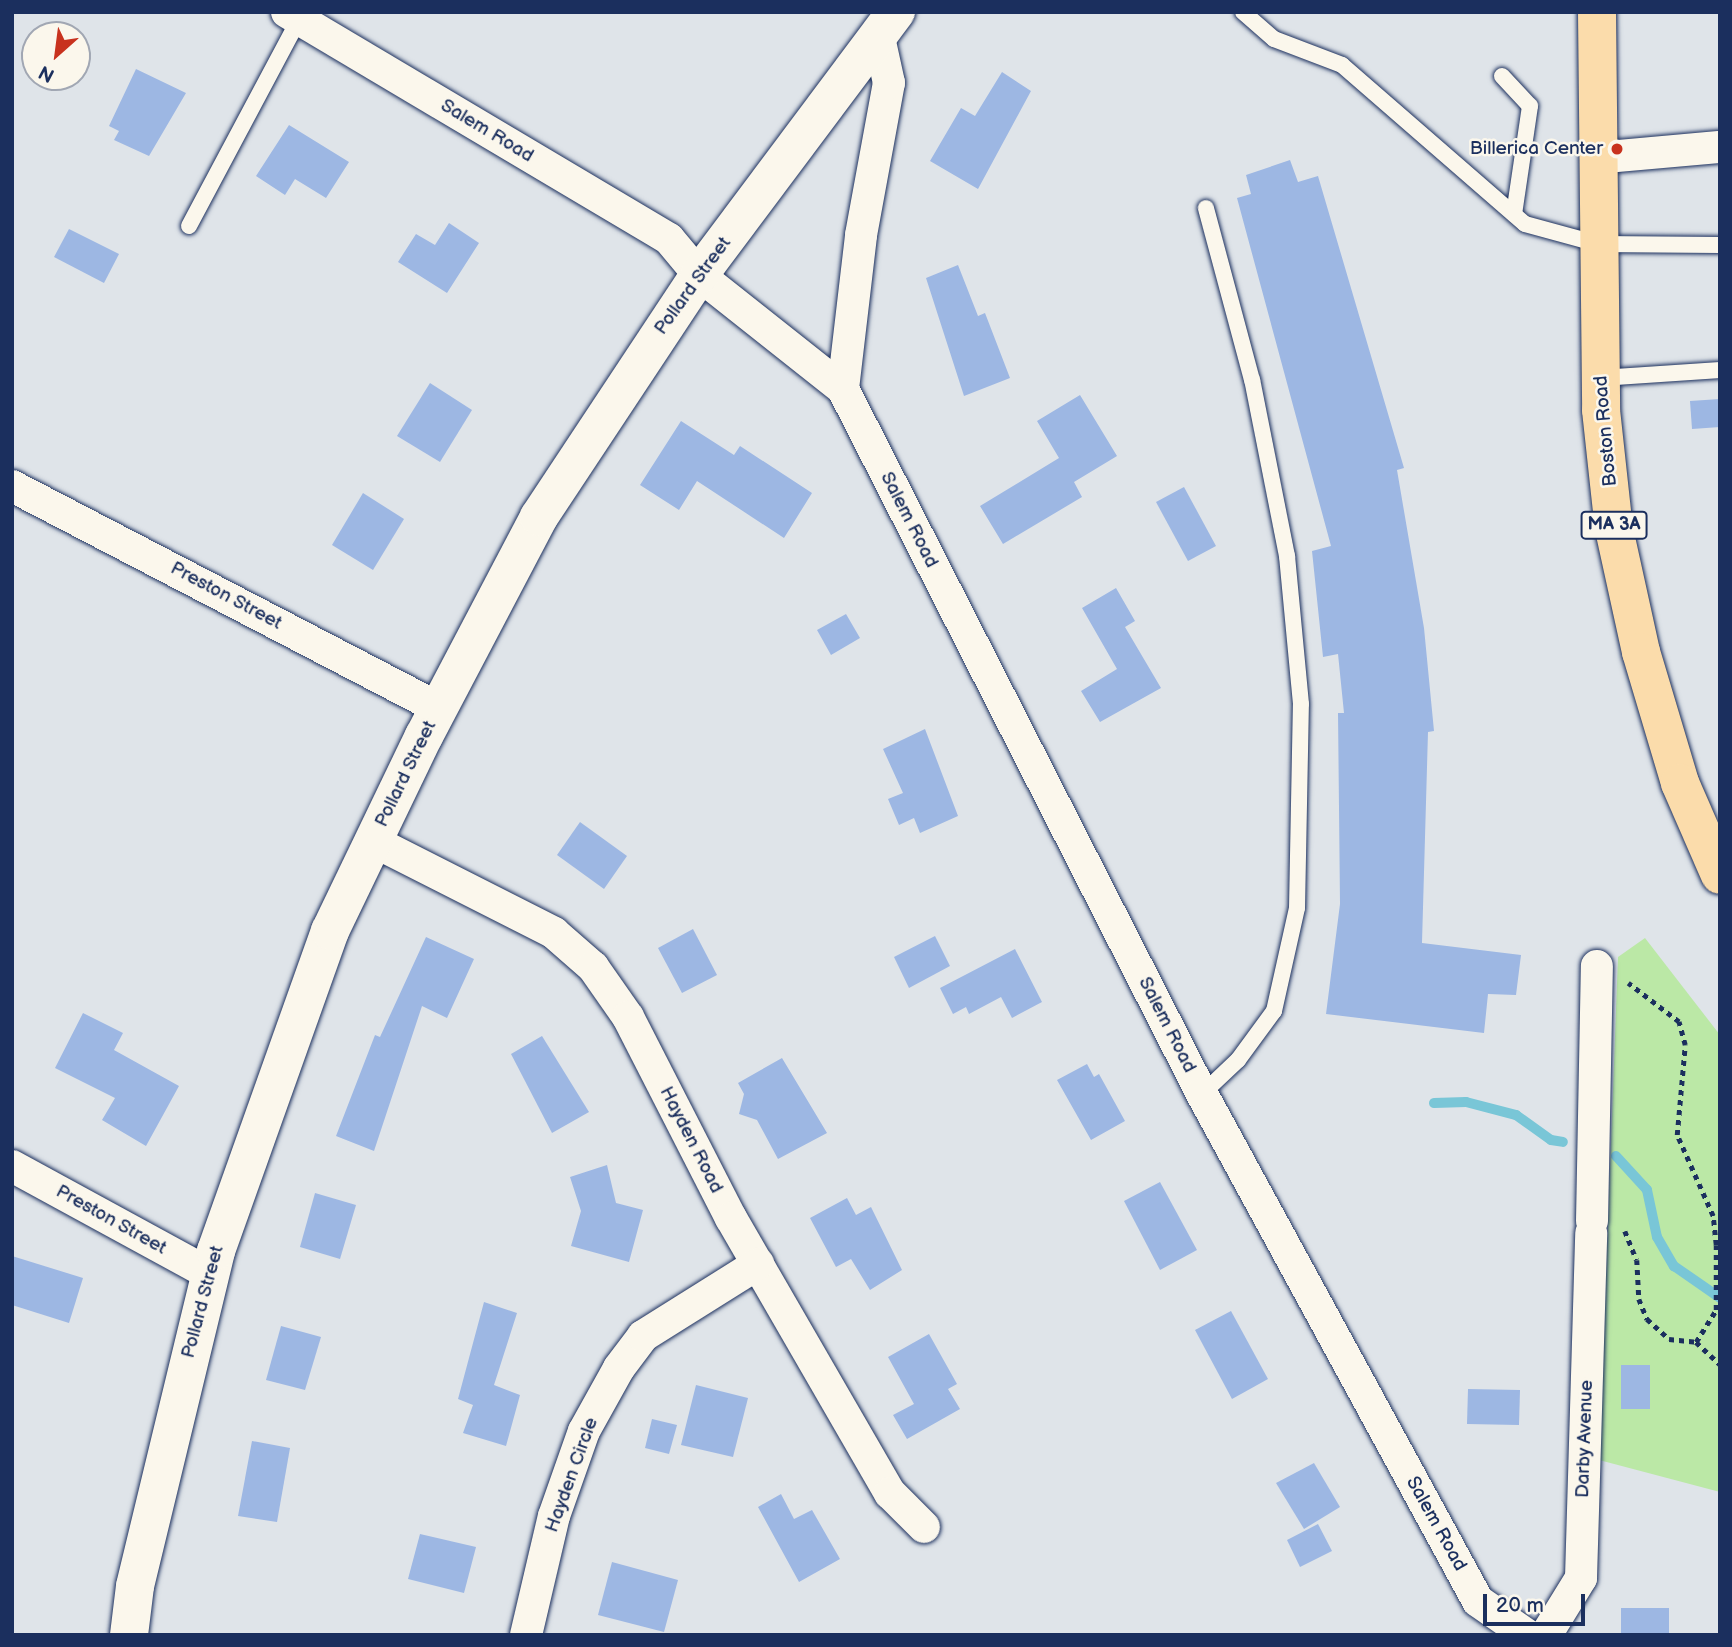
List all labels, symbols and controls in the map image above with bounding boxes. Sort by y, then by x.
north arrow [21,21,91,91]
text: N [35,60,59,87]
street label: Salem Road [436,94,538,168]
place label: Billerica Center [1470,138,1603,160]
marker: Billerica Center [1609,141,1625,157]
street label: Pollard Street [650,232,736,340]
street label: Boston Road [1590,375,1622,487]
street label: Salem Road [875,468,943,572]
road number: MA 3A [1579,510,1649,540]
street label: Preston Street [166,557,286,635]
street label: Pollard Street [370,717,442,831]
street label: Salem Road [1133,973,1201,1077]
street label: Hayden Road [654,1083,728,1197]
street label: Preston Street [52,1180,170,1260]
street label: Pollard Street [177,1243,229,1361]
street label: Darby Avenue [1572,1379,1598,1499]
street label: Hayden Circle [541,1414,603,1536]
street label: Salem Road [1401,1473,1471,1575]
scale bar [1487,1580,1588,1624]
text: 20 m [1496,1593,1544,1618]

